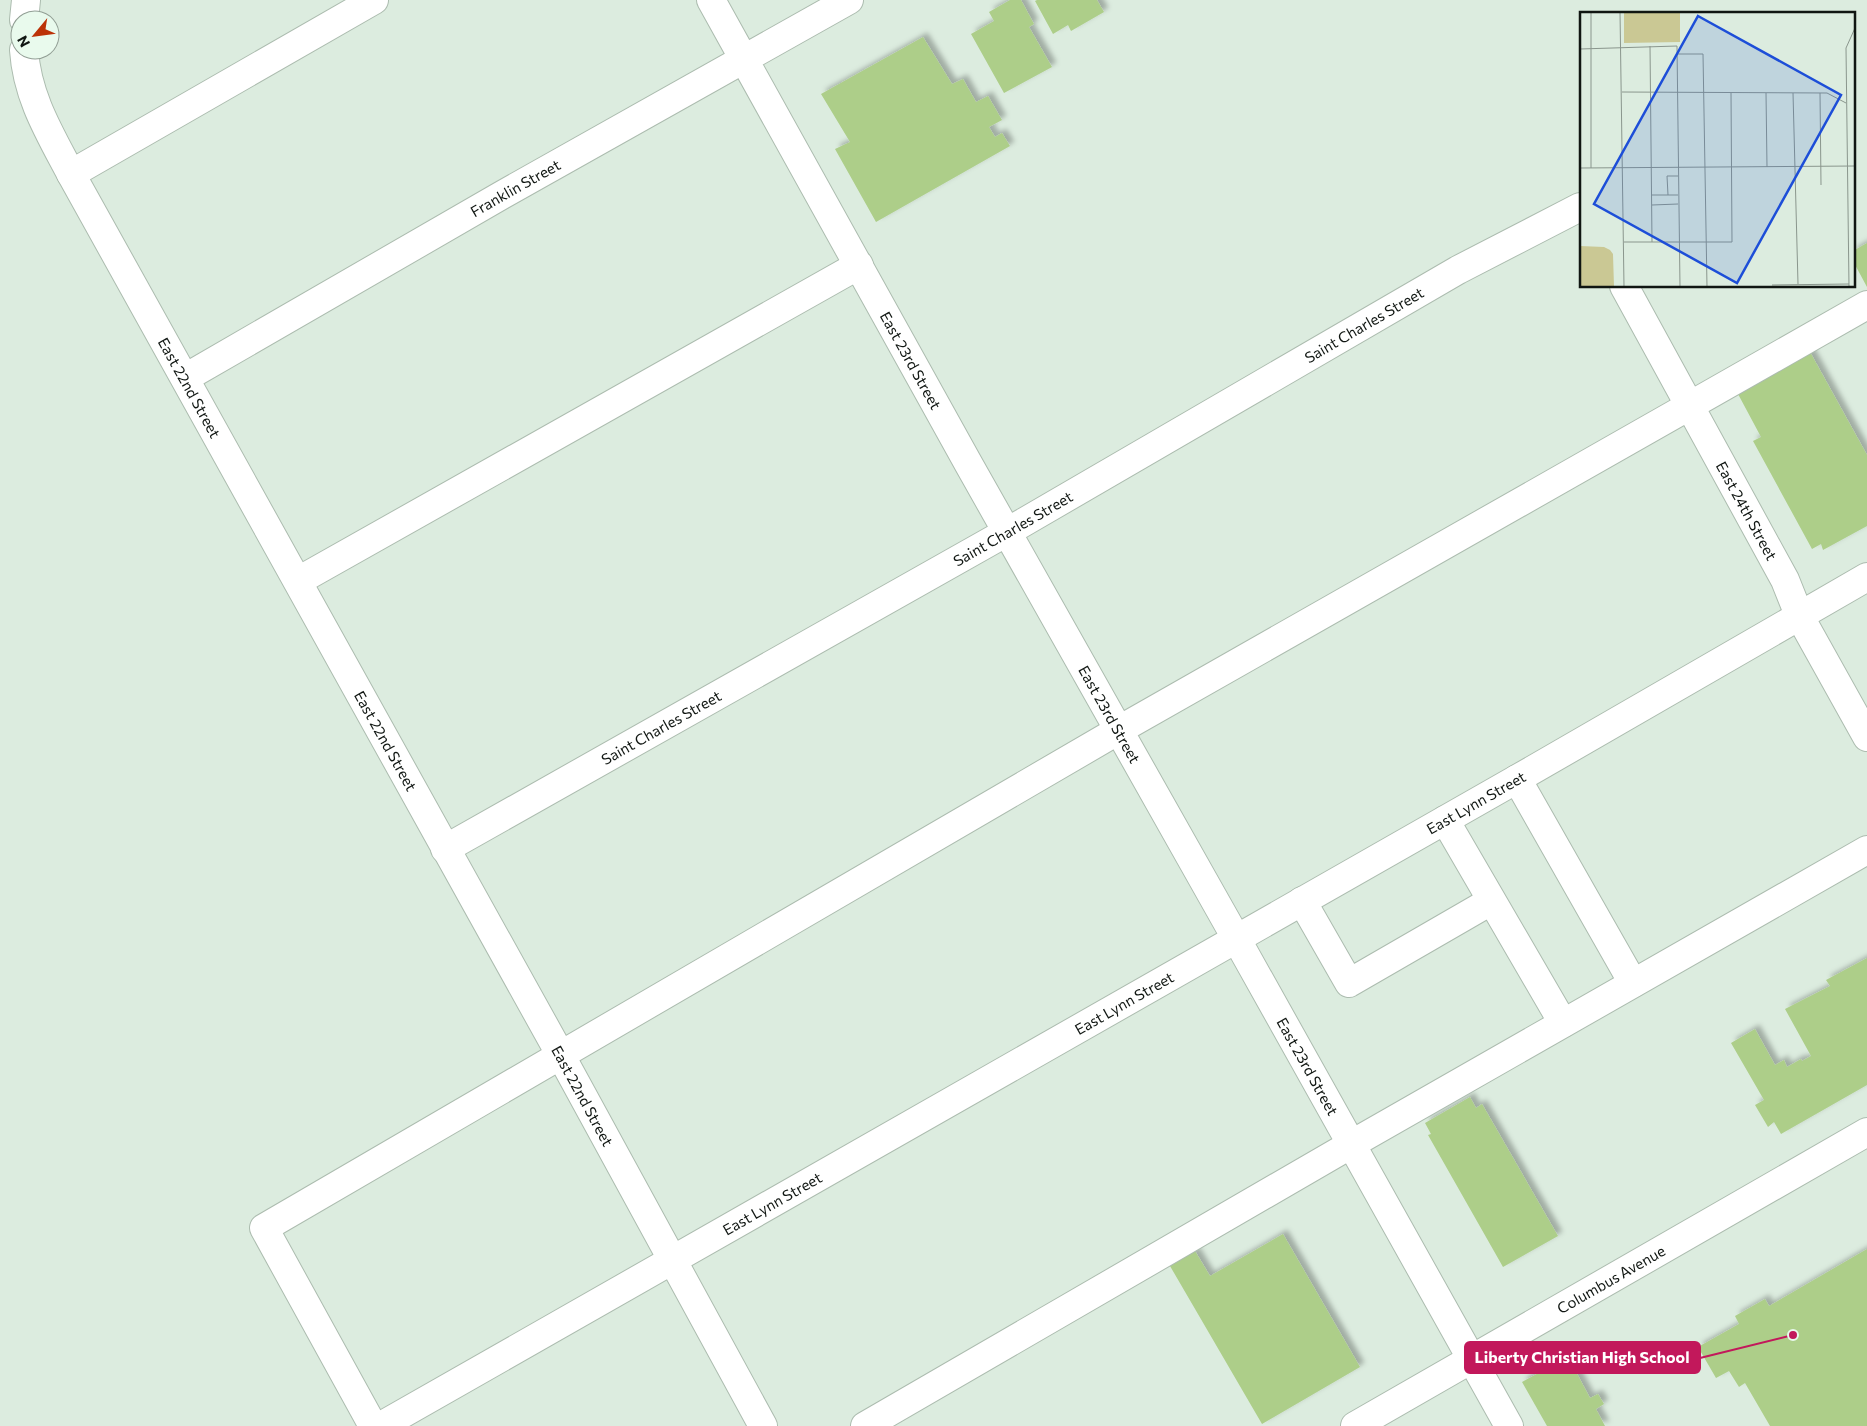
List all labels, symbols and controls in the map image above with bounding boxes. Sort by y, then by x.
north arrow [10,10,60,60]
inset map [1580,12,1854,288]
text: N [13,33,33,50]
street label: Franklin Street [467,155,563,220]
street label: Saint Charles Street [1301,283,1427,366]
street label: East 23rd Street [877,308,945,412]
street label: East 22nd Street [155,334,225,441]
street label: East 24th Street [1713,458,1781,563]
street label: Saint Charles Street [950,487,1076,570]
street label: East 23rd Street [1075,662,1144,766]
street label: Saint Charles Street [598,686,724,768]
street label: East 22nd Street [351,687,421,794]
street label: East Lynn Street [1423,767,1529,838]
street label: East Lynn Street [1071,968,1177,1038]
street label: East 23rd Street [1273,1014,1342,1118]
street label: East 22nd Street [548,1042,617,1149]
street label: East Lynn Street [719,1168,825,1239]
street label: Columbus Avenue [1554,1241,1668,1317]
callout: Liberty Christian High School [1465,1342,1700,1373]
text: Liberty Christian High School [1474,1347,1690,1366]

